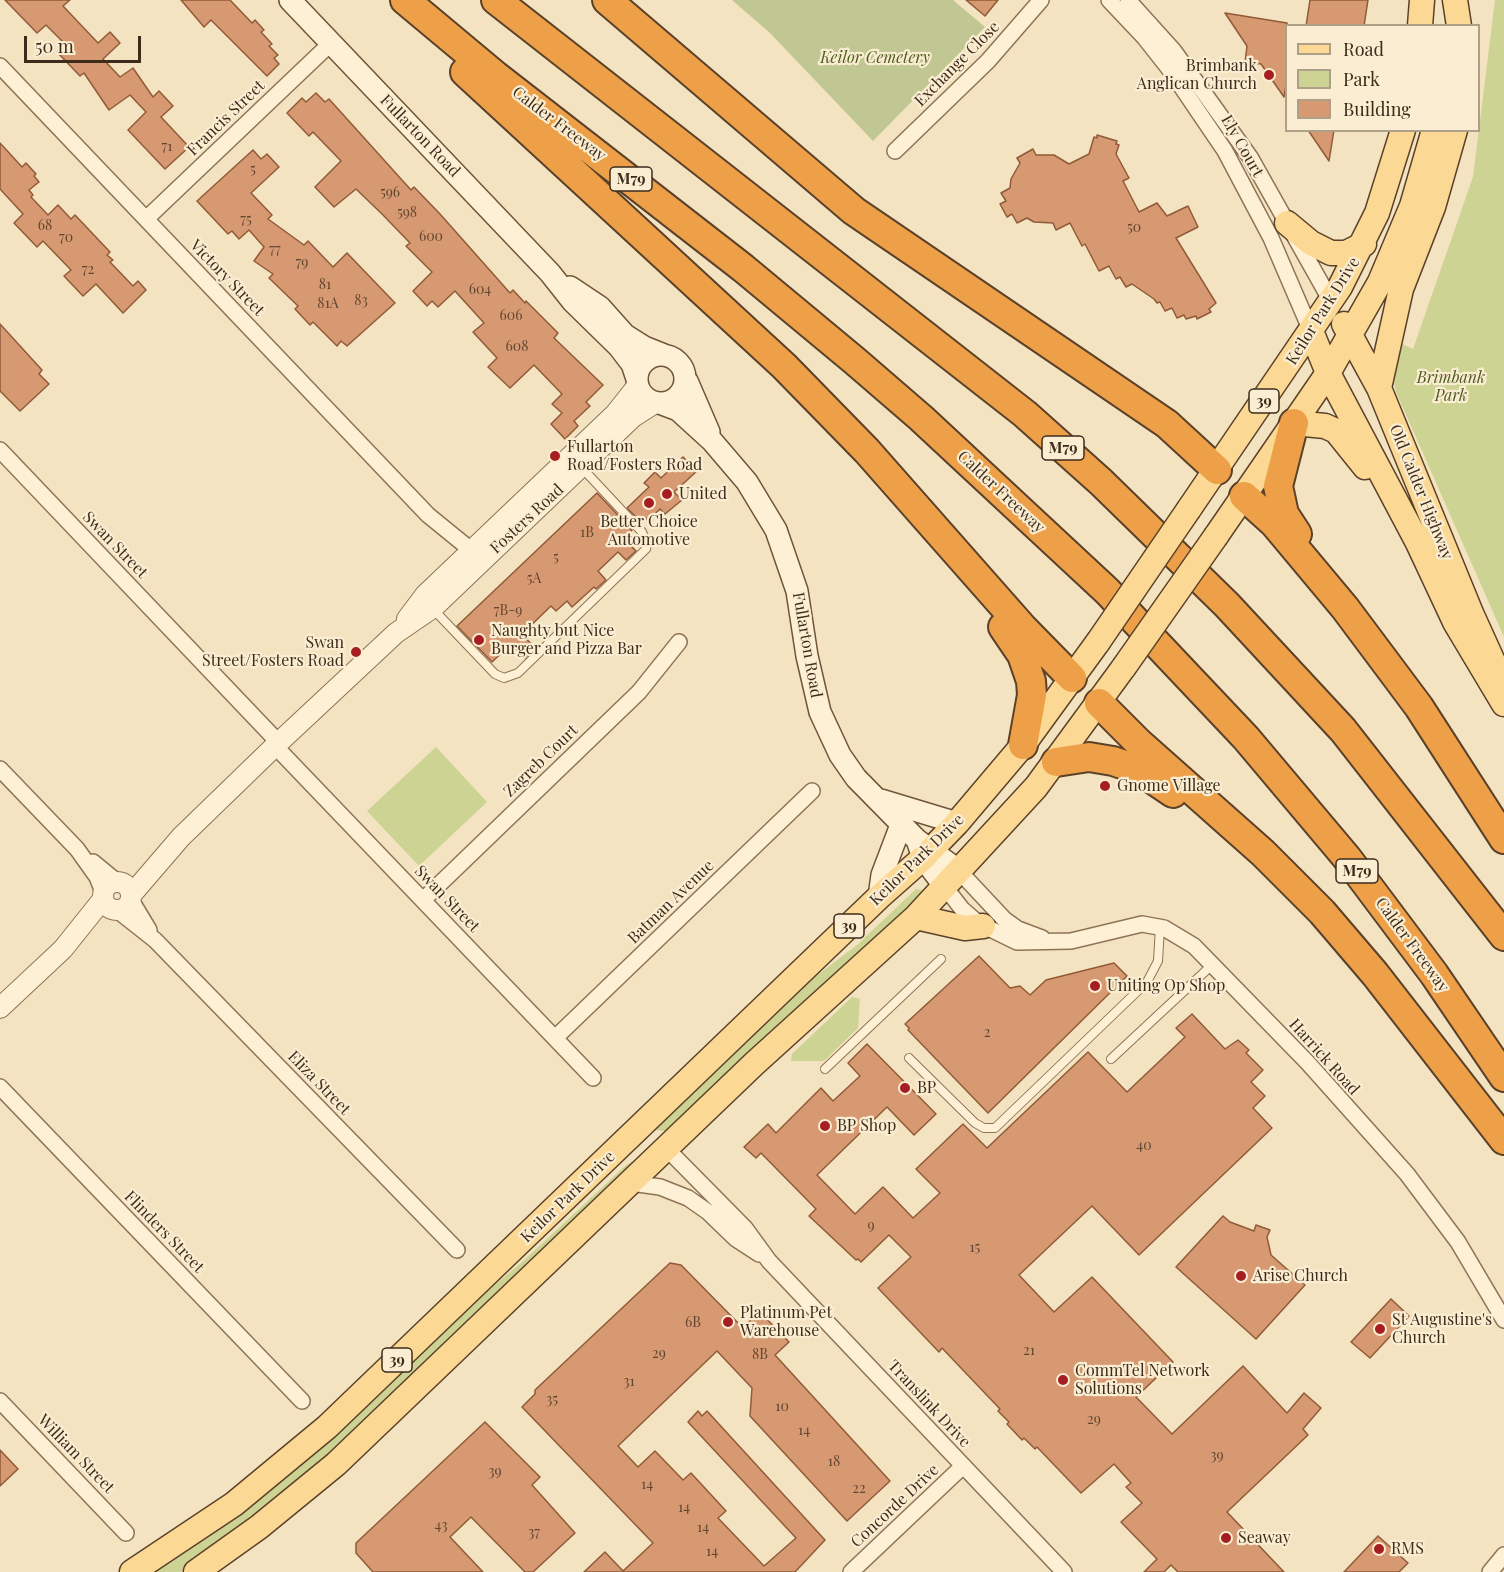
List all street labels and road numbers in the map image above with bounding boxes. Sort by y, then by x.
street label: Exchange Close [911,18,1003,110]
street label: Francis Street [183,76,269,160]
street label: Calder Freeway [508,83,610,165]
street label: Fullarton Road [376,91,464,181]
street label: Ely Court [1217,112,1267,180]
road number: M79 [610,167,652,191]
street label: Victory Street [186,236,268,320]
street label: Keilor Park Drive [1282,254,1364,368]
road number: 39 [1249,389,1279,413]
street label: Old Calder Highway [1385,422,1457,562]
road number: M79 [1042,436,1084,460]
street label: Calder Freeway [953,447,1049,537]
street label: Fosters Road [486,480,568,558]
street label: Swan Street [78,508,152,582]
street label: Fullarton Road [788,591,826,699]
street label: Zagreb Court [500,721,582,801]
street label: Keilor Park Drive [866,810,968,910]
street label: Batman Avenue [624,856,718,948]
road number: M79 [1336,859,1378,883]
street label: Swan Street [410,862,484,936]
street label: Calder Freeway [1371,894,1453,996]
road number: 39 [834,914,864,938]
street label: Harrick Road [1285,1015,1363,1099]
street label: Eliza Street [284,1047,354,1119]
street label: Keilor Park Drive [517,1147,619,1247]
street label: Flinders Street [120,1187,208,1277]
road number: 39 [382,1348,412,1372]
street label: Translink Drive [884,1356,974,1452]
street label: William Street [34,1411,118,1497]
street label: Concorde Drive [847,1460,943,1552]

